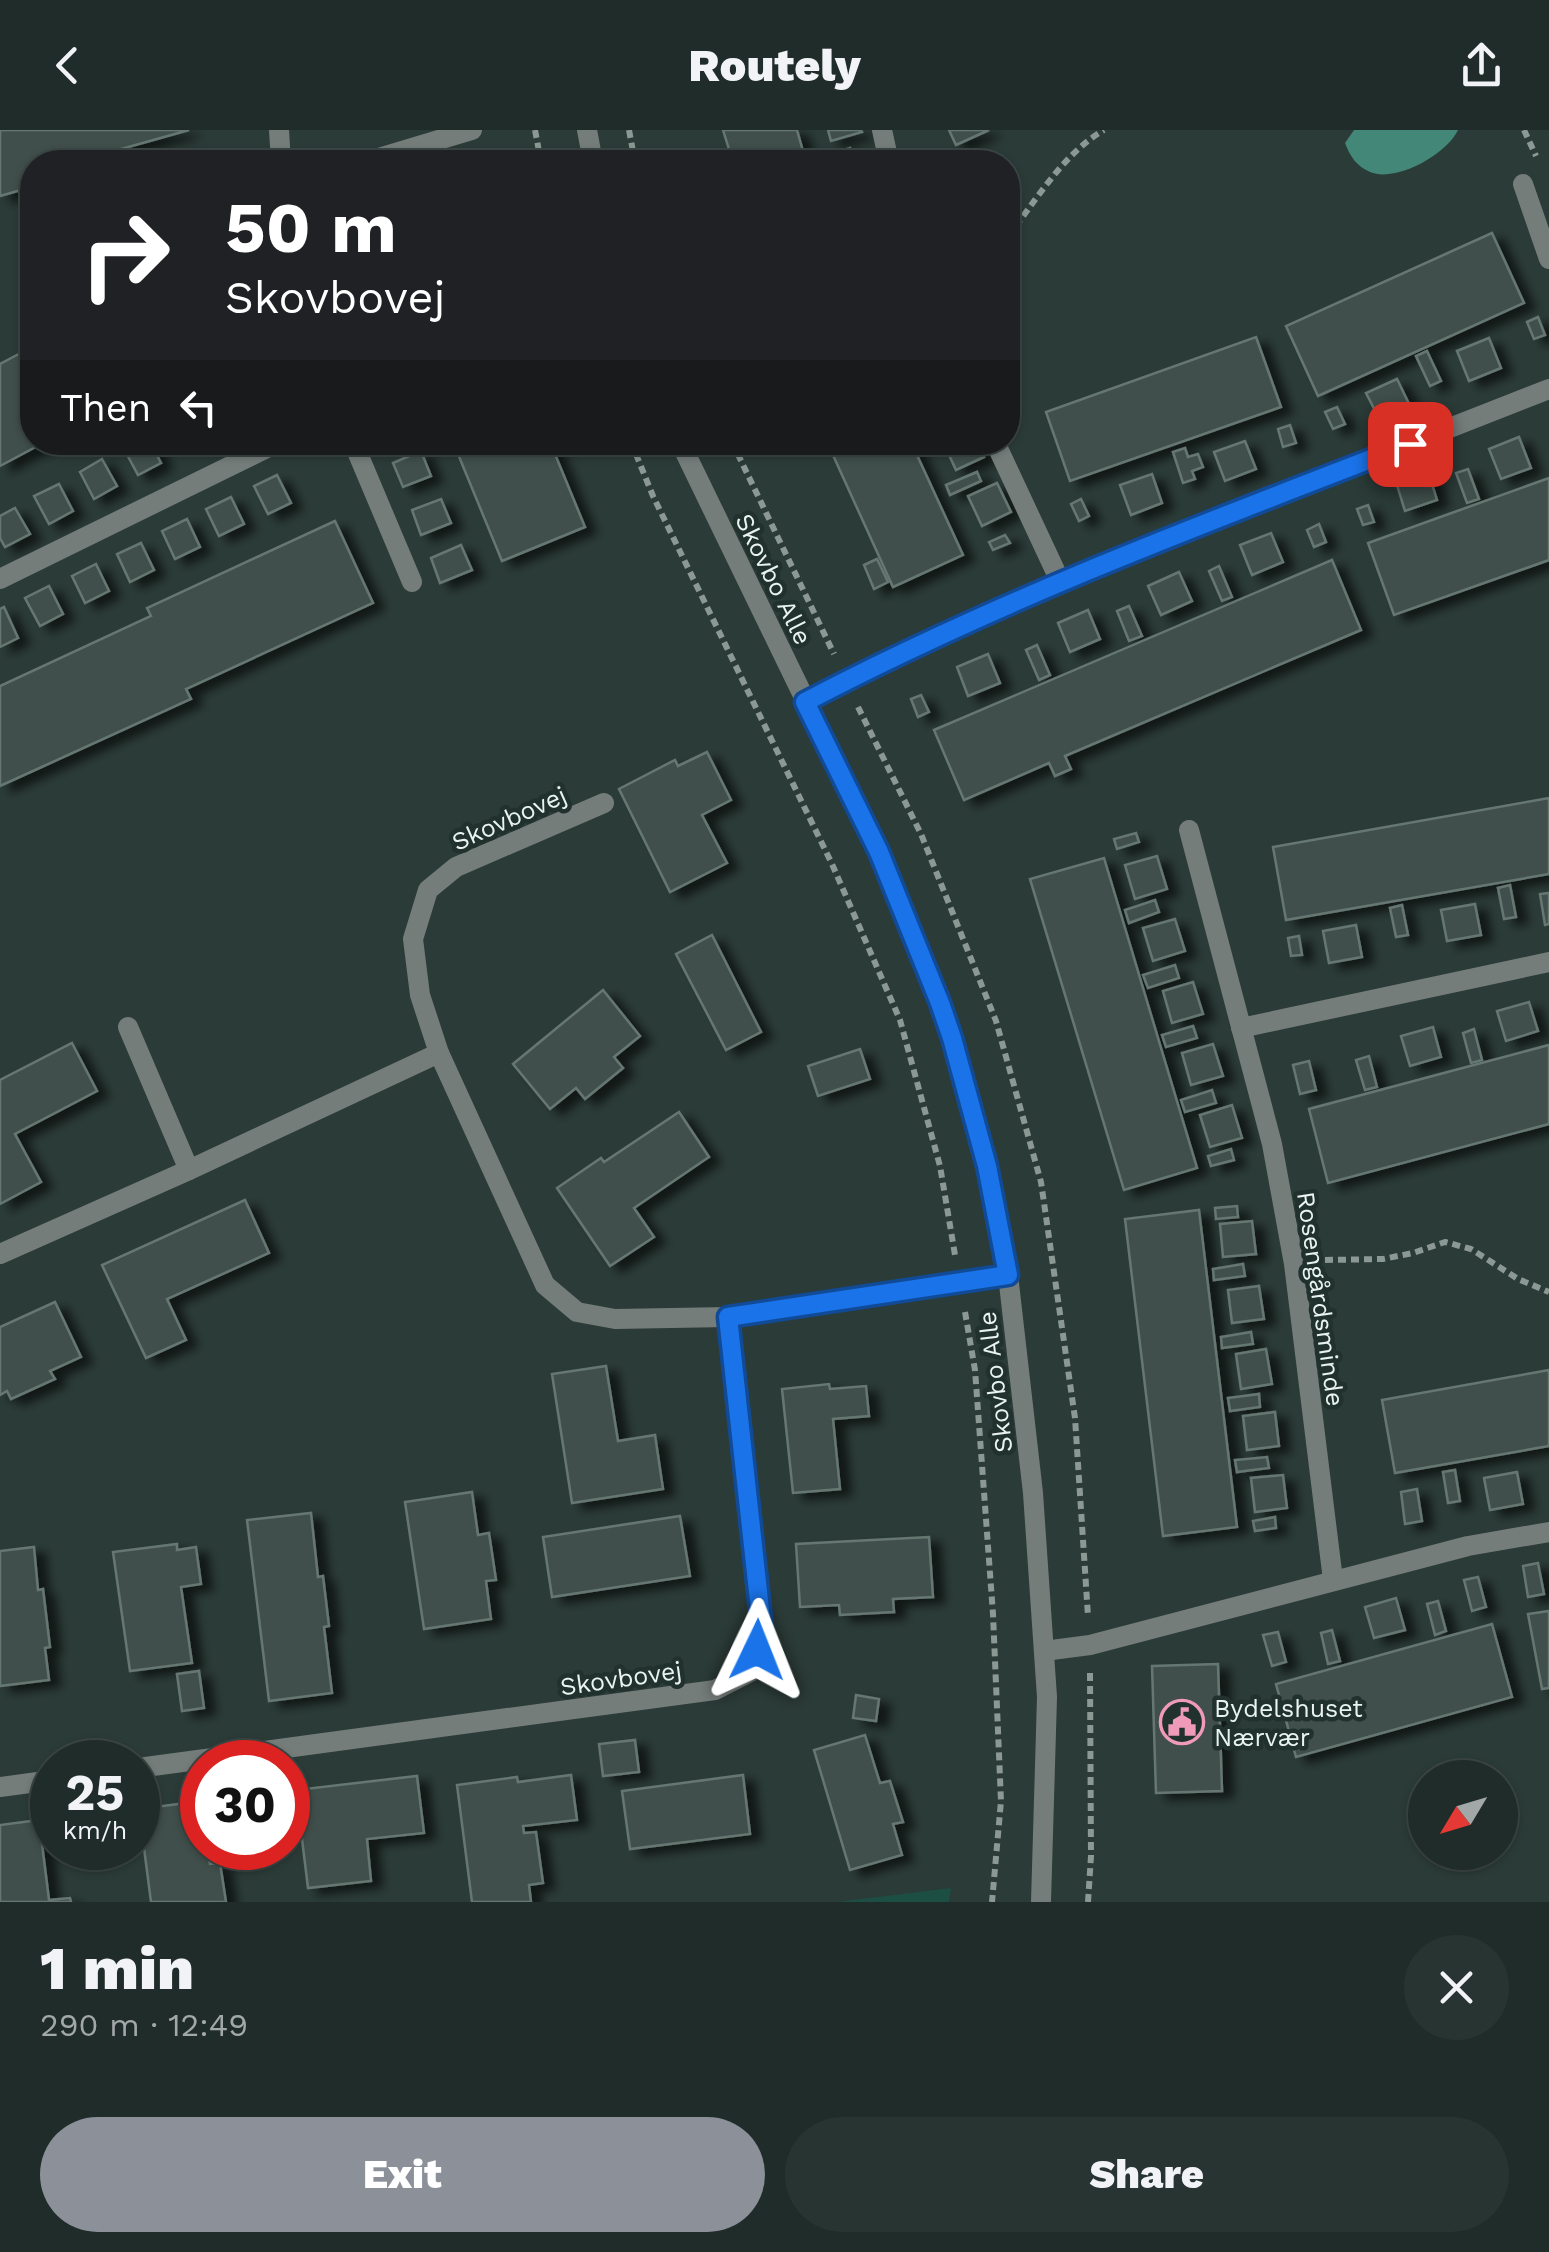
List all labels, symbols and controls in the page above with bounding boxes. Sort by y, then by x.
icon: back [40,38,95,93]
icon: share [1454,38,1509,93]
text: Routely [688,39,861,92]
text: 50 m [225,187,397,269]
icon: right [60,190,190,320]
text: Skovbovej [225,271,446,324]
icon: left [171,380,226,435]
text: Then [60,386,151,430]
pin [1368,402,1453,487]
icon: arrive [1383,417,1438,472]
street label: Skovbo Alle [729,509,818,649]
street label: Skovbovej [447,780,571,857]
street label: Rosengårdsminde [1291,1190,1350,1408]
street label: Skovbo Alle [972,1310,1019,1454]
position arrow [705,1598,809,1702]
street label: Skovbovej [558,1656,684,1701]
place label: Bydelshuset Nærvær [1214,1694,1363,1752]
public building icon: Bydelshuset Nærvær [1159,1699,1205,1745]
speed limit sign: 30 [180,1740,310,1870]
north arrow [1408,1760,1518,1870]
map controls [1408,1760,1518,1870]
text: 25 [66,1763,124,1822]
text: km/h [63,1816,127,1845]
text: 1 min [40,1933,194,2004]
button: close [1404,1935,1509,2040]
text: 290 m · 12:49 [40,2006,248,2044]
button: Exit [40,2117,765,2232]
button: Share [785,2117,1509,2232]

